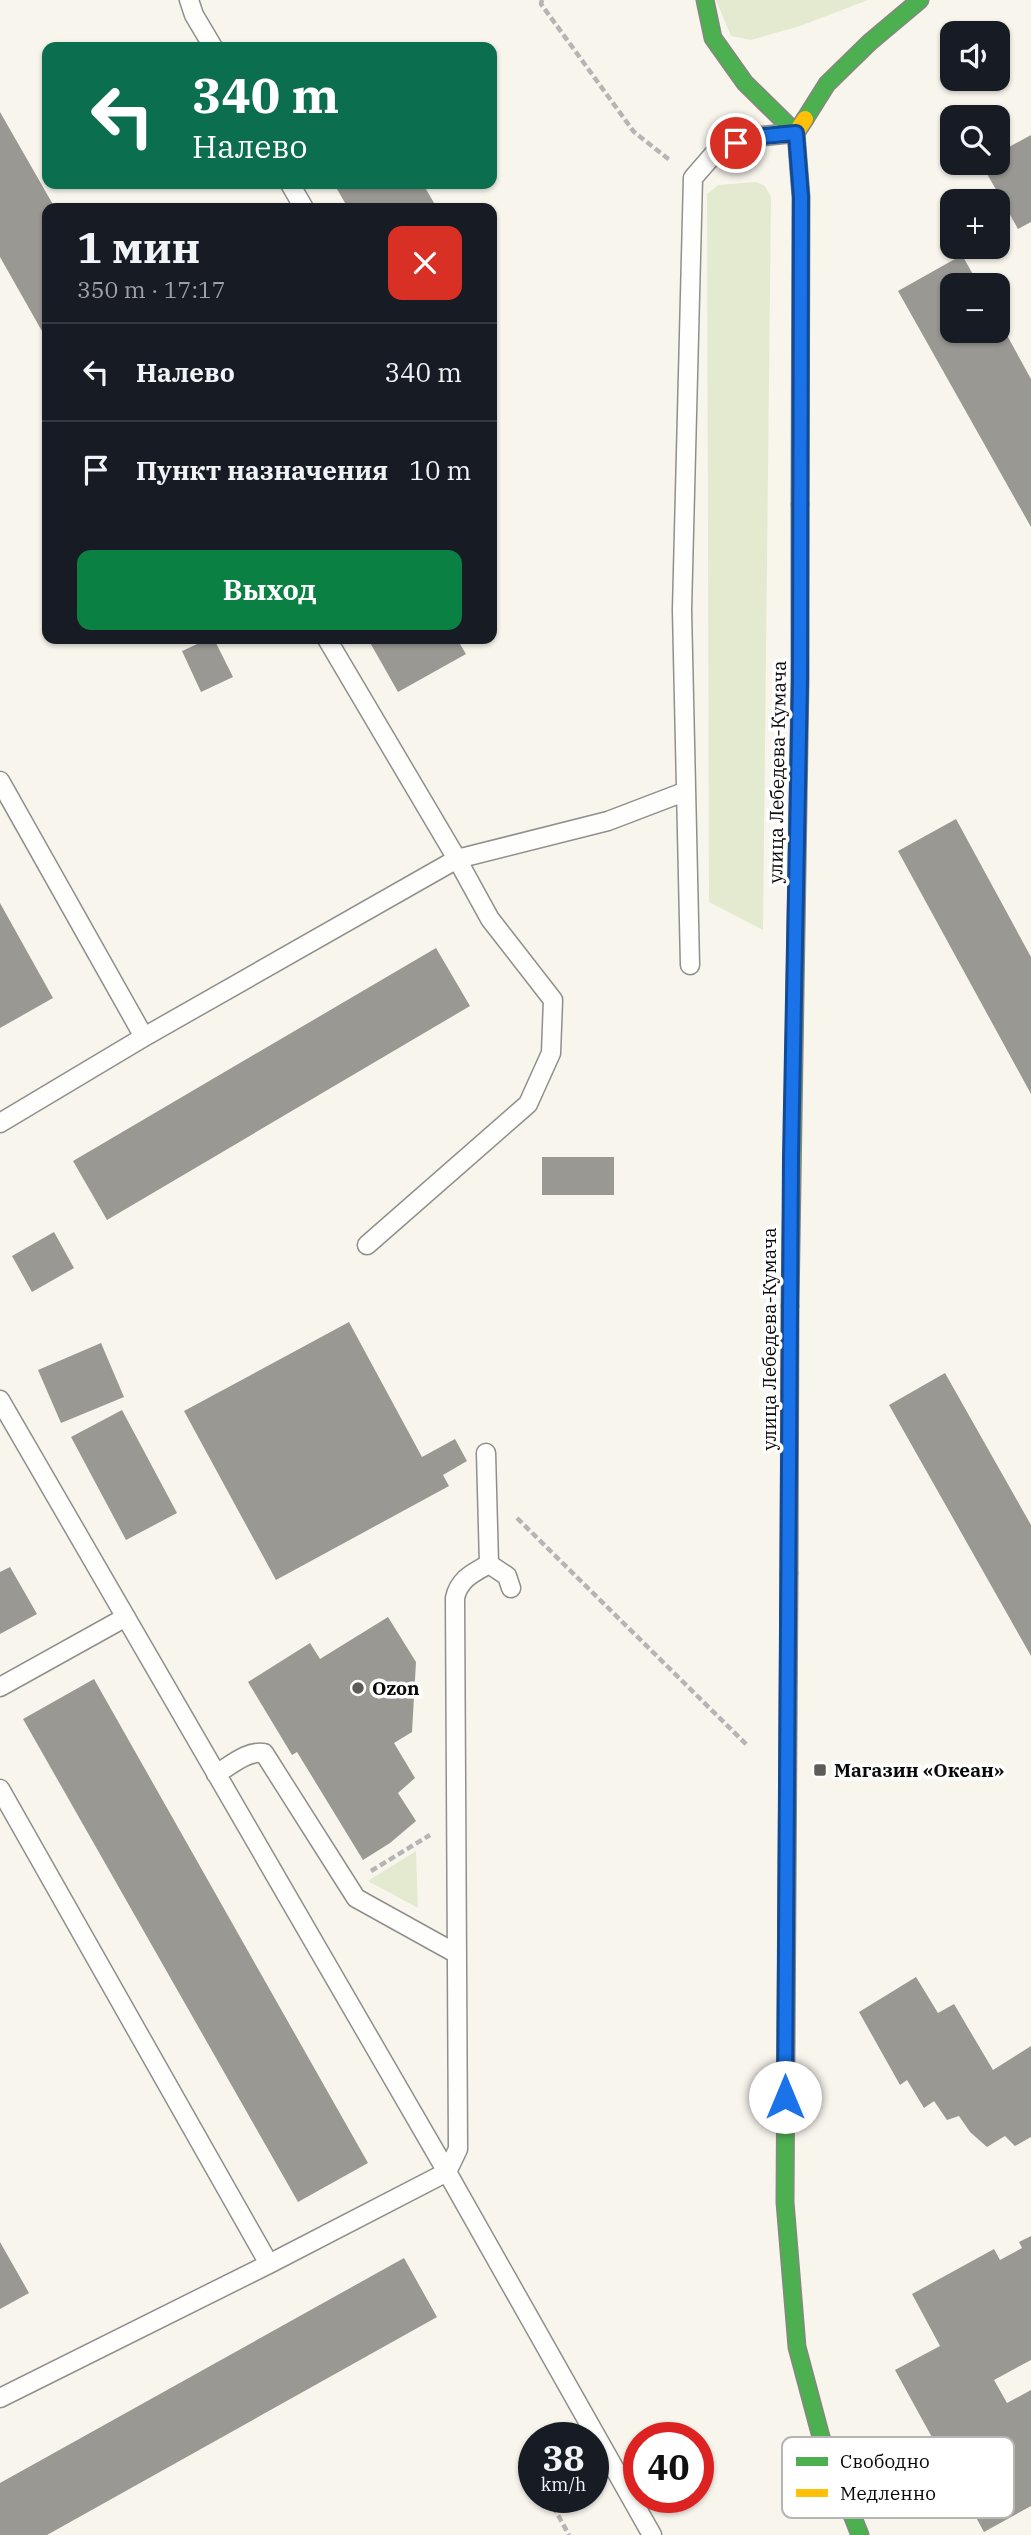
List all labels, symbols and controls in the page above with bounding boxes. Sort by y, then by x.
map controls [940,21,1010,343]
button: sound [940,21,1010,91]
text: 340 m [192,63,339,126]
icon: left [77,70,168,161]
button: search [940,105,1010,175]
pin [706,113,766,173]
icon: arrive [717,124,755,162]
text: Налево [192,125,308,167]
button: + [940,189,1010,259]
text: 1 мин [77,220,200,275]
button: close [388,226,462,300]
button: − [940,273,1010,343]
text: 350 m · 17:17 [77,274,226,304]
icon: left [77,353,115,391]
text: Налево [136,355,235,389]
text: 340 m [384,355,462,389]
icon: arrive [77,451,115,489]
text: Пункт назначения [136,453,388,487]
text: 10 m [409,453,471,487]
button: Выход [77,550,462,630]
street label: улица Лебедева-Кумача [763,660,791,884]
street label: улица Лебедева-Кумача [757,1227,781,1451]
place label: Ozon [372,1676,420,1700]
marker: Ozon [350,1680,366,1696]
place label: Магазин «Океан» [834,1758,1004,1782]
marker: Магазин «Океан» [812,1762,828,1778]
position arrow [748,2060,822,2134]
speed limit sign: 40 [623,2422,714,2513]
text: 38 [542,2435,585,2481]
legend [782,2437,1014,2518]
text: Свободно [840,2449,930,2473]
text: km/h [541,2473,586,2496]
text: Медленно [840,2481,936,2505]

